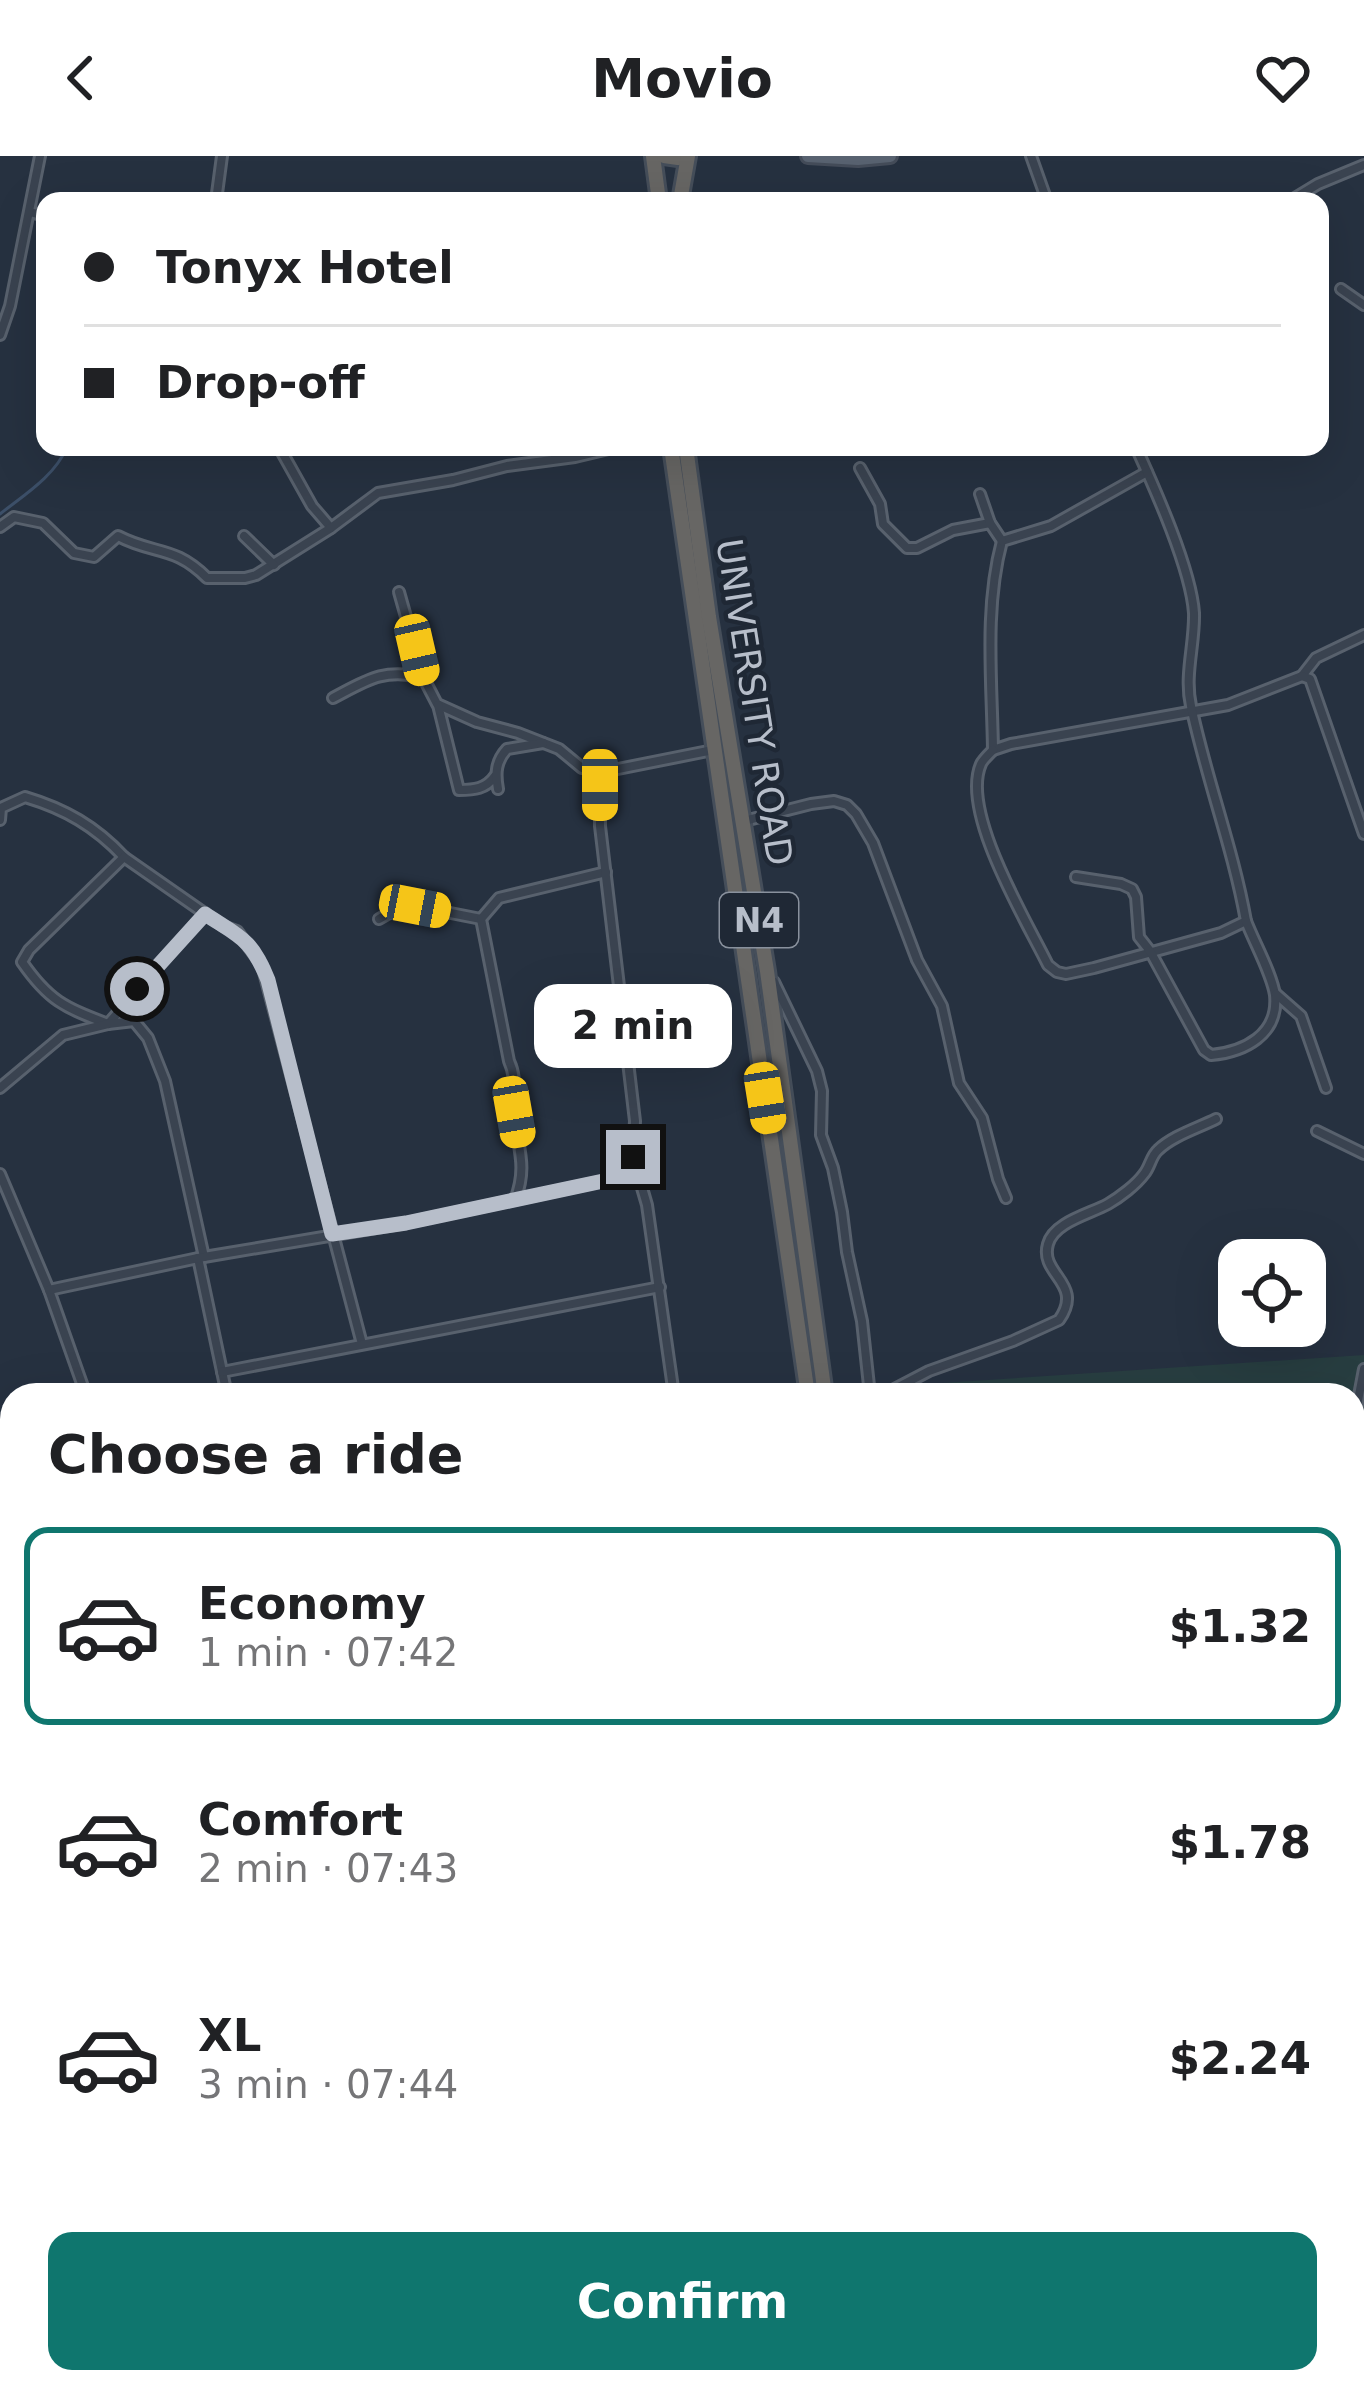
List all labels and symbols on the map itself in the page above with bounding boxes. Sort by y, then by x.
street label: UNIVERSITY ROAD [708,536,801,868]
car [391,611,443,689]
car [582,749,618,821]
car [376,881,454,931]
road number: N4 [720,893,798,947]
route start [110,962,164,1016]
callout: 2 min [534,983,732,1067]
car [742,1060,788,1136]
car [490,1073,538,1151]
route end [606,1130,660,1184]

